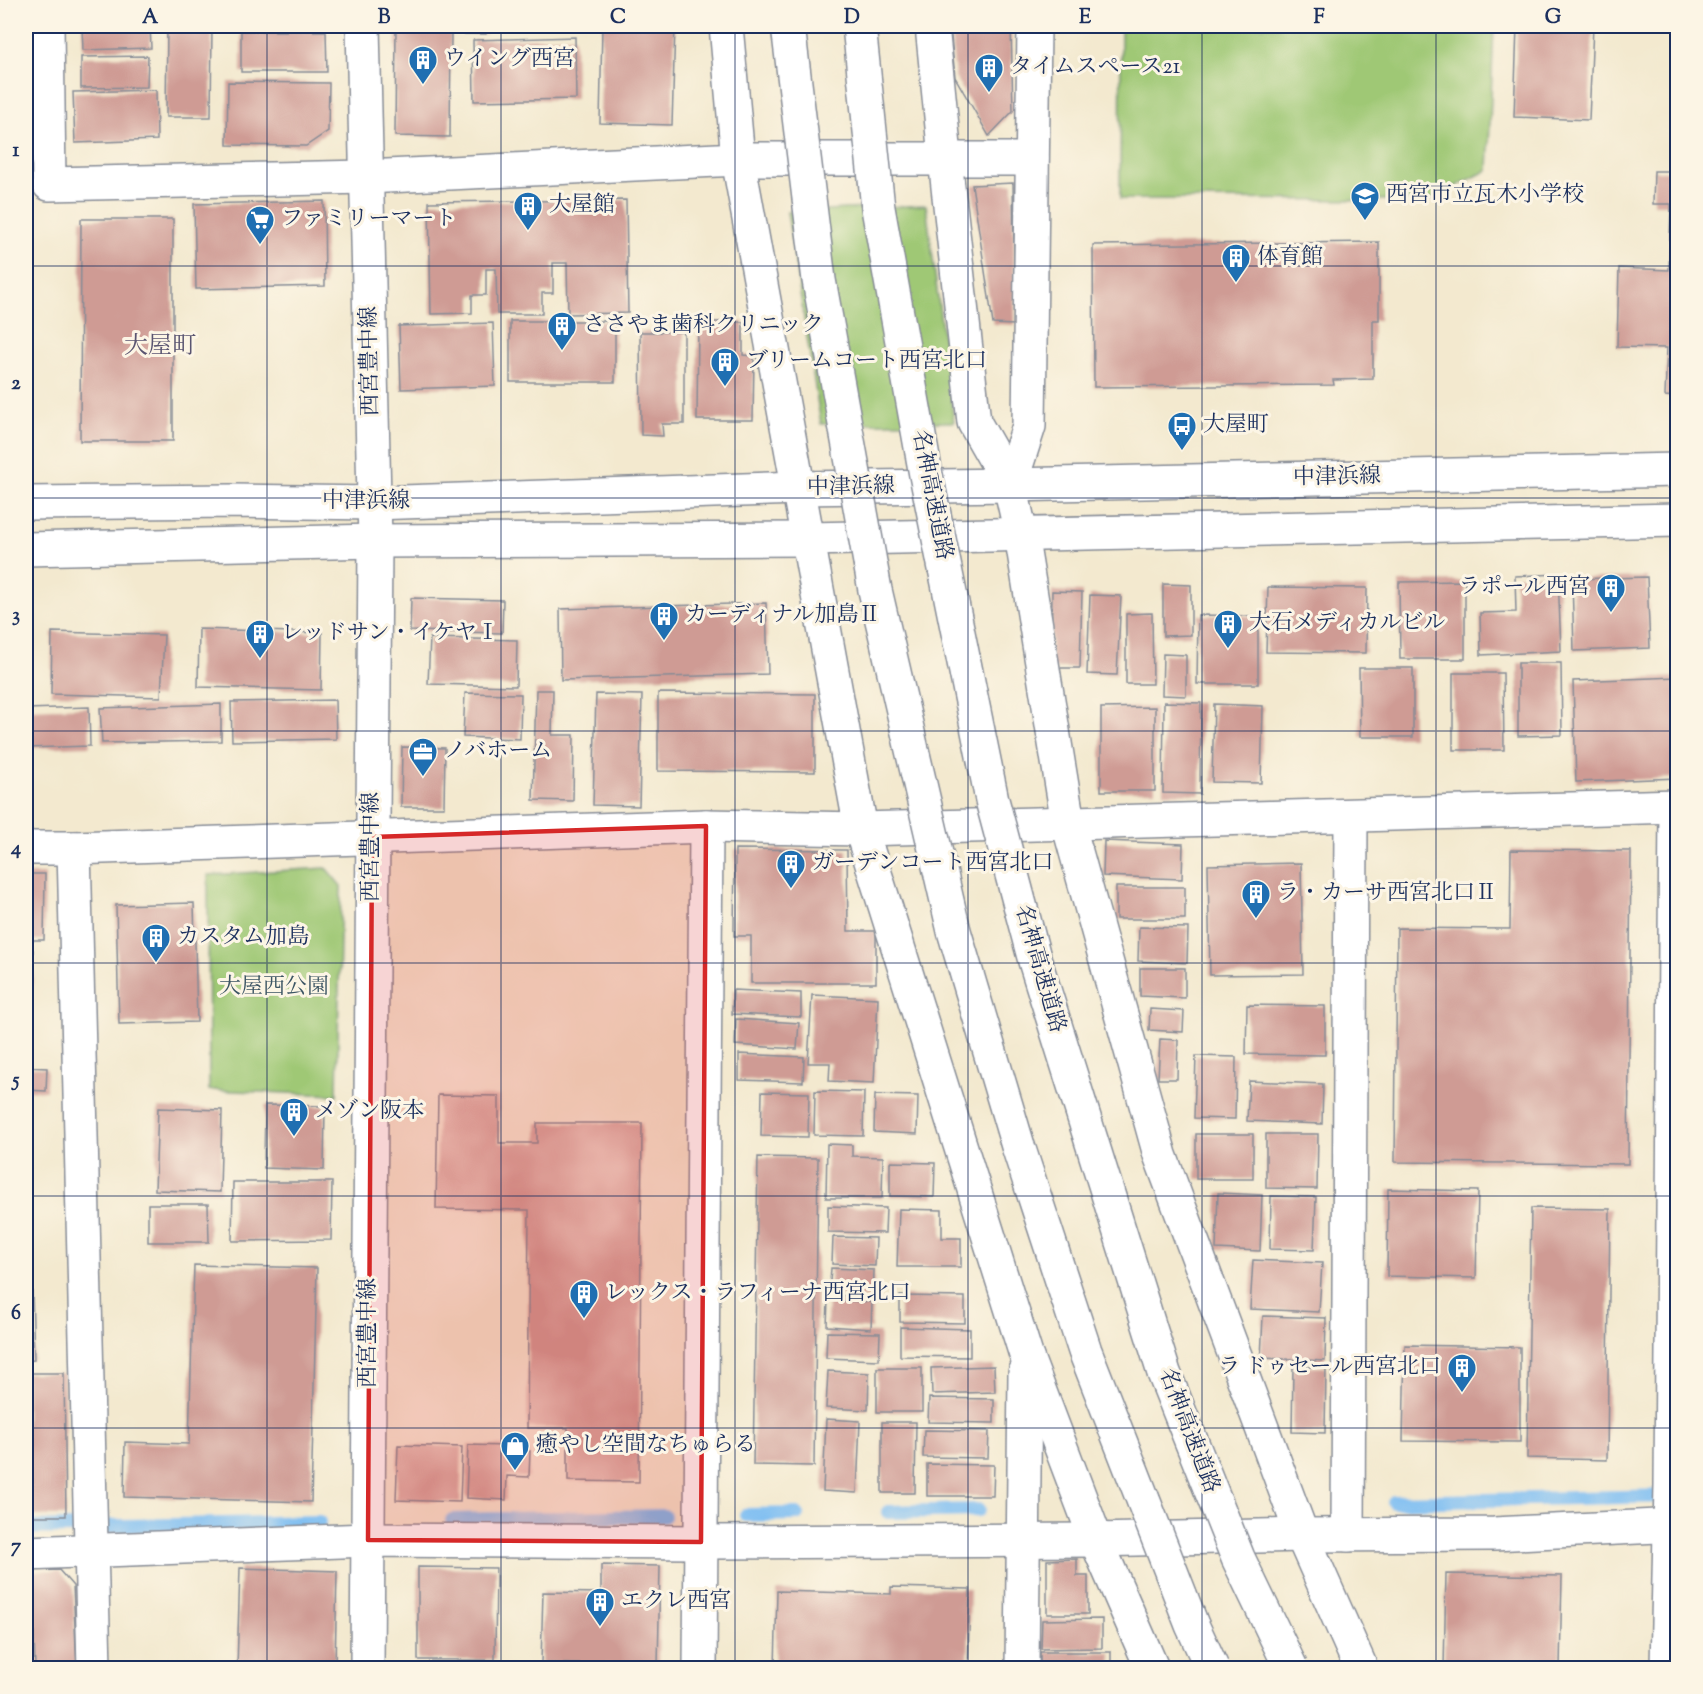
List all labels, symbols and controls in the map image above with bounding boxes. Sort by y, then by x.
text: A [142,4,159,33]
text: B [378,4,391,33]
text: C [610,4,626,33]
text: D [844,4,860,33]
text: E [1079,4,1092,33]
text: F [1313,4,1325,33]
text: G [1545,4,1562,33]
building icon: ウイング西宮 [407,44,439,86]
place label: ウイング西宮 [444,44,575,76]
building icon: タイムスペース21 [973,52,1005,94]
place label: タイムスペース21 [1010,52,1181,84]
text: 1 [13,137,20,166]
school or university icon: 西宮市立瓦木小学校 [1349,180,1381,222]
place label: 西宮市立瓦木小学校 [1386,180,1584,212]
building icon: 大屋館 [512,190,544,232]
place label: 大屋館 [549,190,615,222]
supermarket icon: ファミリーマート [244,204,276,246]
place label: ファミリーマート [281,204,457,236]
building icon: 体育館 [1220,242,1252,284]
place label: 体育館 [1257,242,1323,274]
street label: 西宮豊中線 [354,306,388,416]
building icon: ささやま歯科クリニック [546,310,578,352]
place label: ささやま歯科クリニック [583,310,824,342]
district label: 大屋町 [124,330,196,364]
building icon: ブリームコート西宮北口 [709,346,741,388]
place label: ブリームコート西宮北口 [746,346,987,378]
text: 2 [11,370,21,399]
bus stop icon: 大屋町 [1166,410,1198,452]
place label: 大屋町 [1203,410,1269,442]
street label: 名神高速道路 [903,427,959,563]
street label: 中津浜線 [1293,461,1381,495]
street label: 中津浜線 [807,471,895,505]
street label: 中津浜線 [322,486,410,518]
place label: ラポール西宮 [1458,572,1590,604]
building icon: ラポール西宮 [1595,572,1627,614]
building icon: カーディナル加島Ⅱ [648,600,680,642]
place label: カーディナル加島Ⅱ [685,600,880,632]
text: 3 [12,602,20,631]
building icon: 大石メディカルビル [1212,608,1244,650]
place label: 大石メディカルビル [1249,608,1445,640]
building icon: レッドサン・イケヤⅠ [244,618,276,660]
place label: レッドサン・イケヤⅠ [281,618,499,650]
office icon: ノバホーム [407,736,439,778]
place label: ノバホーム [444,736,552,768]
street label: 西宮豊中線 [356,792,388,902]
text: 4 [10,835,21,864]
building icon: ガーデンコート西宮北口 [775,848,807,890]
place label: ガーデンコート西宮北口 [812,848,1054,880]
building icon: ラ・カーサ西宮北口Ⅱ [1240,878,1272,920]
place label: ラ・カーサ西宮北口Ⅱ [1277,878,1497,910]
street label: 名神高速道路 [1005,901,1073,1037]
building icon: カスタム加島 [140,922,172,964]
place label: カスタム加島 [177,922,309,954]
park label: 大屋西公園 [219,972,329,1004]
text: 5 [11,1067,20,1096]
building icon: メゾン阪本 [278,1096,310,1138]
place label: メゾン阪本 [315,1096,424,1128]
street label: 西宮豊中線 [353,1278,385,1388]
building icon: レックス・ラフィーナ西宮北口 [568,1278,600,1320]
place label: レックス・ラフィーナ西宮北口 [605,1278,911,1310]
text: 6 [11,1300,21,1329]
place label: ラ ドゥセール西宮北口 [1218,1352,1441,1384]
building icon: ラ ドゥセール西宮北口 [1446,1352,1478,1394]
street label: 名神高速道路 [1149,1364,1227,1498]
shop icon: 癒やし空間なちゅらる [499,1430,531,1472]
place label: 癒やし空間なちゅらる [536,1430,756,1462]
text: 7 [11,1533,22,1562]
building icon: エクレ西宮 [584,1586,616,1628]
place label: エクレ西宮 [621,1586,731,1618]

